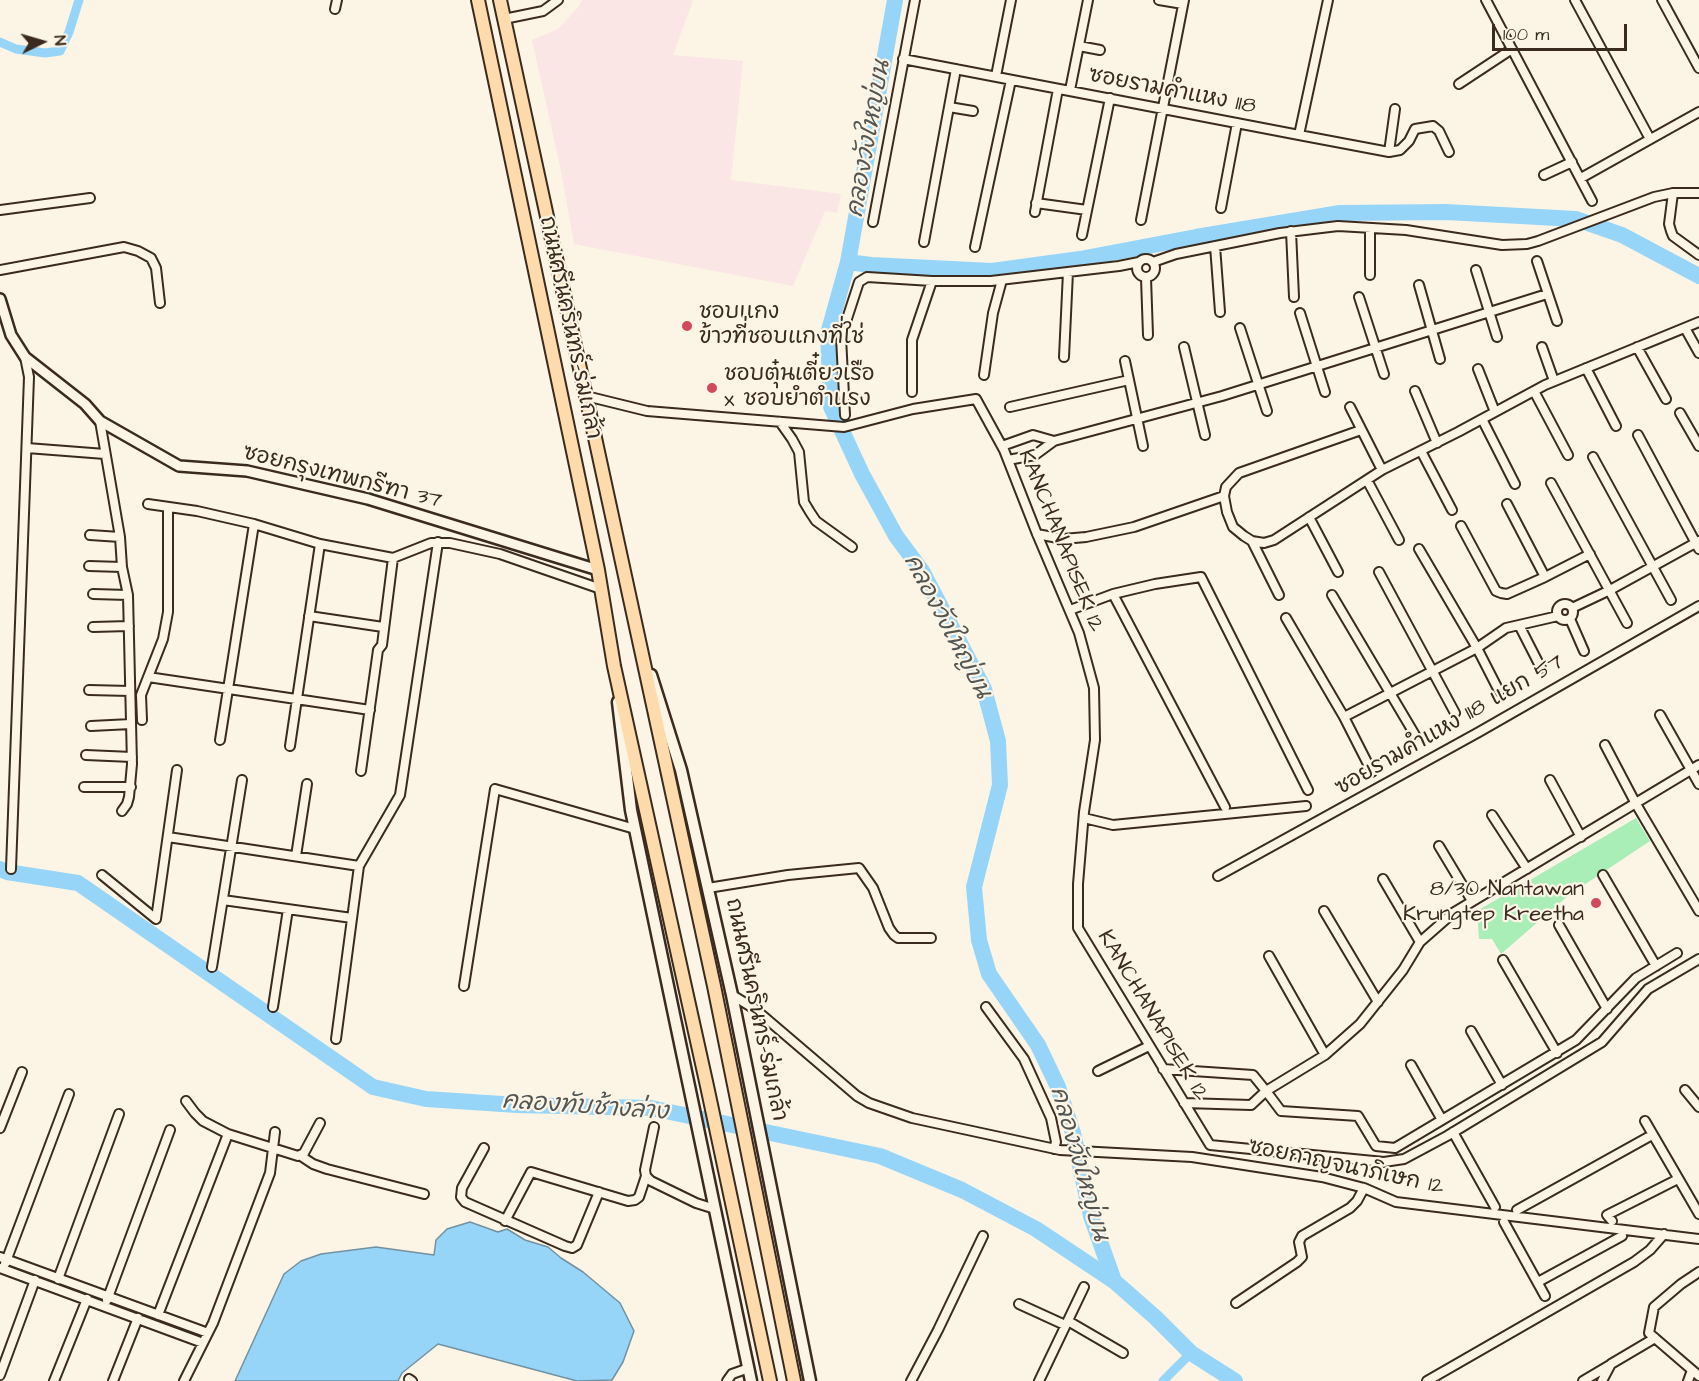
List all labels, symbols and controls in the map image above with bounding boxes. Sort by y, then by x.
north arrow [12,12,72,72]
scale bar [1495,12,1630,50]
text: 100 m [1503,22,1549,47]
text: N [49,34,71,46]
water label: คลองวังใหญ่บน [842,58,898,220]
street label: ซอยรามคำแหง 118 [1086,63,1258,121]
street label: ถนนศรีนครินทร์-ร่มเกล้า [532,214,606,442]
place label: ชอบแกง ข้าวที่ชอบแกงที่ใช่ [699,300,864,352]
marker: ชอบแกง ข้าวที่ชอบแกงที่ใช่ [680,319,694,333]
place label: ชอบตุ๋นเตี๋ยวเรือ x ชอบยำตำแรง [724,362,875,414]
marker: ชอบตุ๋นเตี๋ยวเรือ x ชอบยำตำแรง [705,381,719,395]
street label: ซอยกรุงเทพกรีฑา 37 [240,441,444,515]
street label: KANCHANAPISEK 12 [1011,446,1109,636]
water label: คลองวังใหญ่บน [896,550,996,704]
street label: ซอยรามคำแหง 118 แยก 57 [1331,650,1569,802]
place label: 8/30 Nantawan Krungtep Kreetha [1403,877,1584,928]
street label: ถนนศรีนครินทร์-ร่มเกล้า [718,896,792,1124]
marker: 8/30 Nantawan Krungtep Kreetha [1589,896,1603,910]
street label: KANCHANAPISEK 12 [1091,926,1213,1106]
water label: คลองวังใหญ่บน [1042,1084,1114,1244]
water label: คลองทับช้างล่าง [501,1088,669,1128]
street label: ซอยกาญจนาภิเษก 12 [1246,1134,1446,1202]

